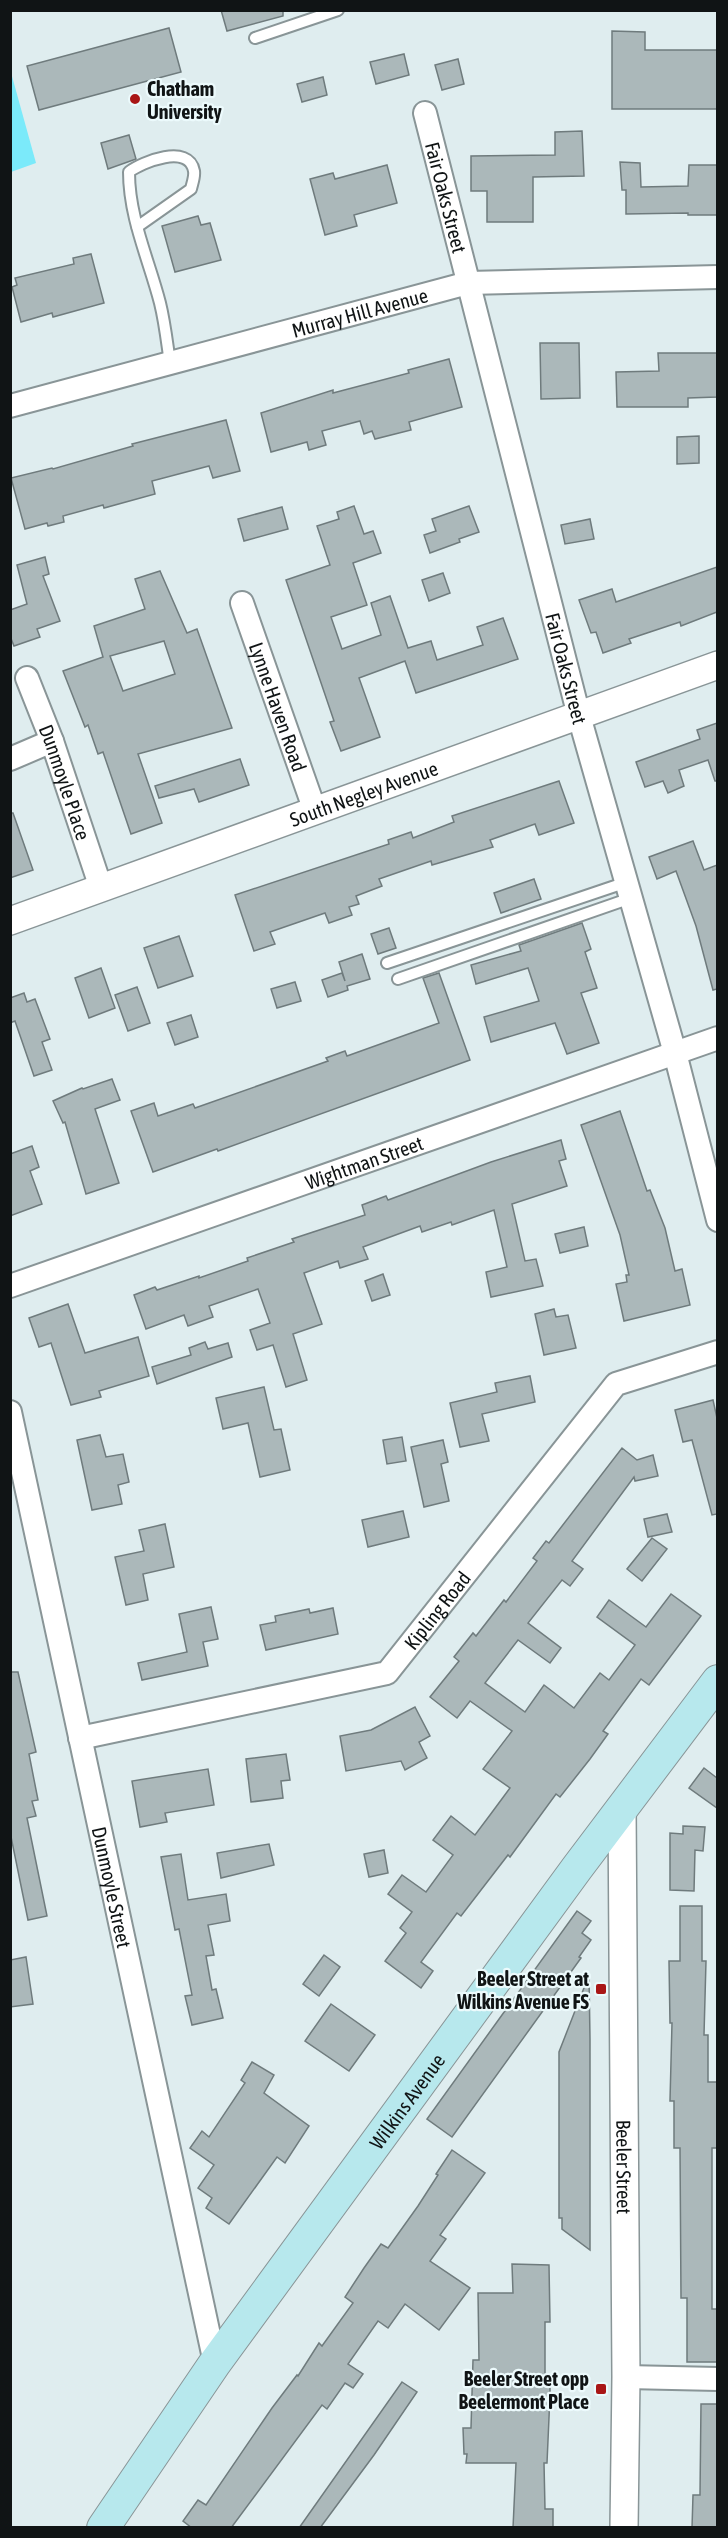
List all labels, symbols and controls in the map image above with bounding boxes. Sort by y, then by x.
place label: Chatham University [147,77,223,123]
marker: Chatham University [128,92,142,106]
street label: Fair Oaks Street [421,139,472,255]
street label: Murray Hill Avenue [289,283,430,341]
street label: Fair Oaks Street [542,610,592,727]
street label: Lynne Haven Road [245,639,312,774]
street label: Dunmoyle Place [35,721,96,843]
street label: South Negley Avenue [287,756,441,830]
street label: Wightman Street [302,1131,426,1193]
street label: Kipling Road [399,1567,475,1654]
street label: Dunmoyle Street [88,1824,137,1950]
place label: Beeler Street at Wilkins Avenue FS [456,1967,590,2013]
marker: Beeler Street at Wilkins Avenue FS [594,1982,608,1996]
street label: Wilkins Avenue [364,2049,449,2153]
street label: Beeler Street [613,2120,636,2214]
place label: Beeler Street opp Beelermont Place [459,2367,589,2413]
marker: Beeler Street opp Beelermont Place [594,2382,608,2396]

